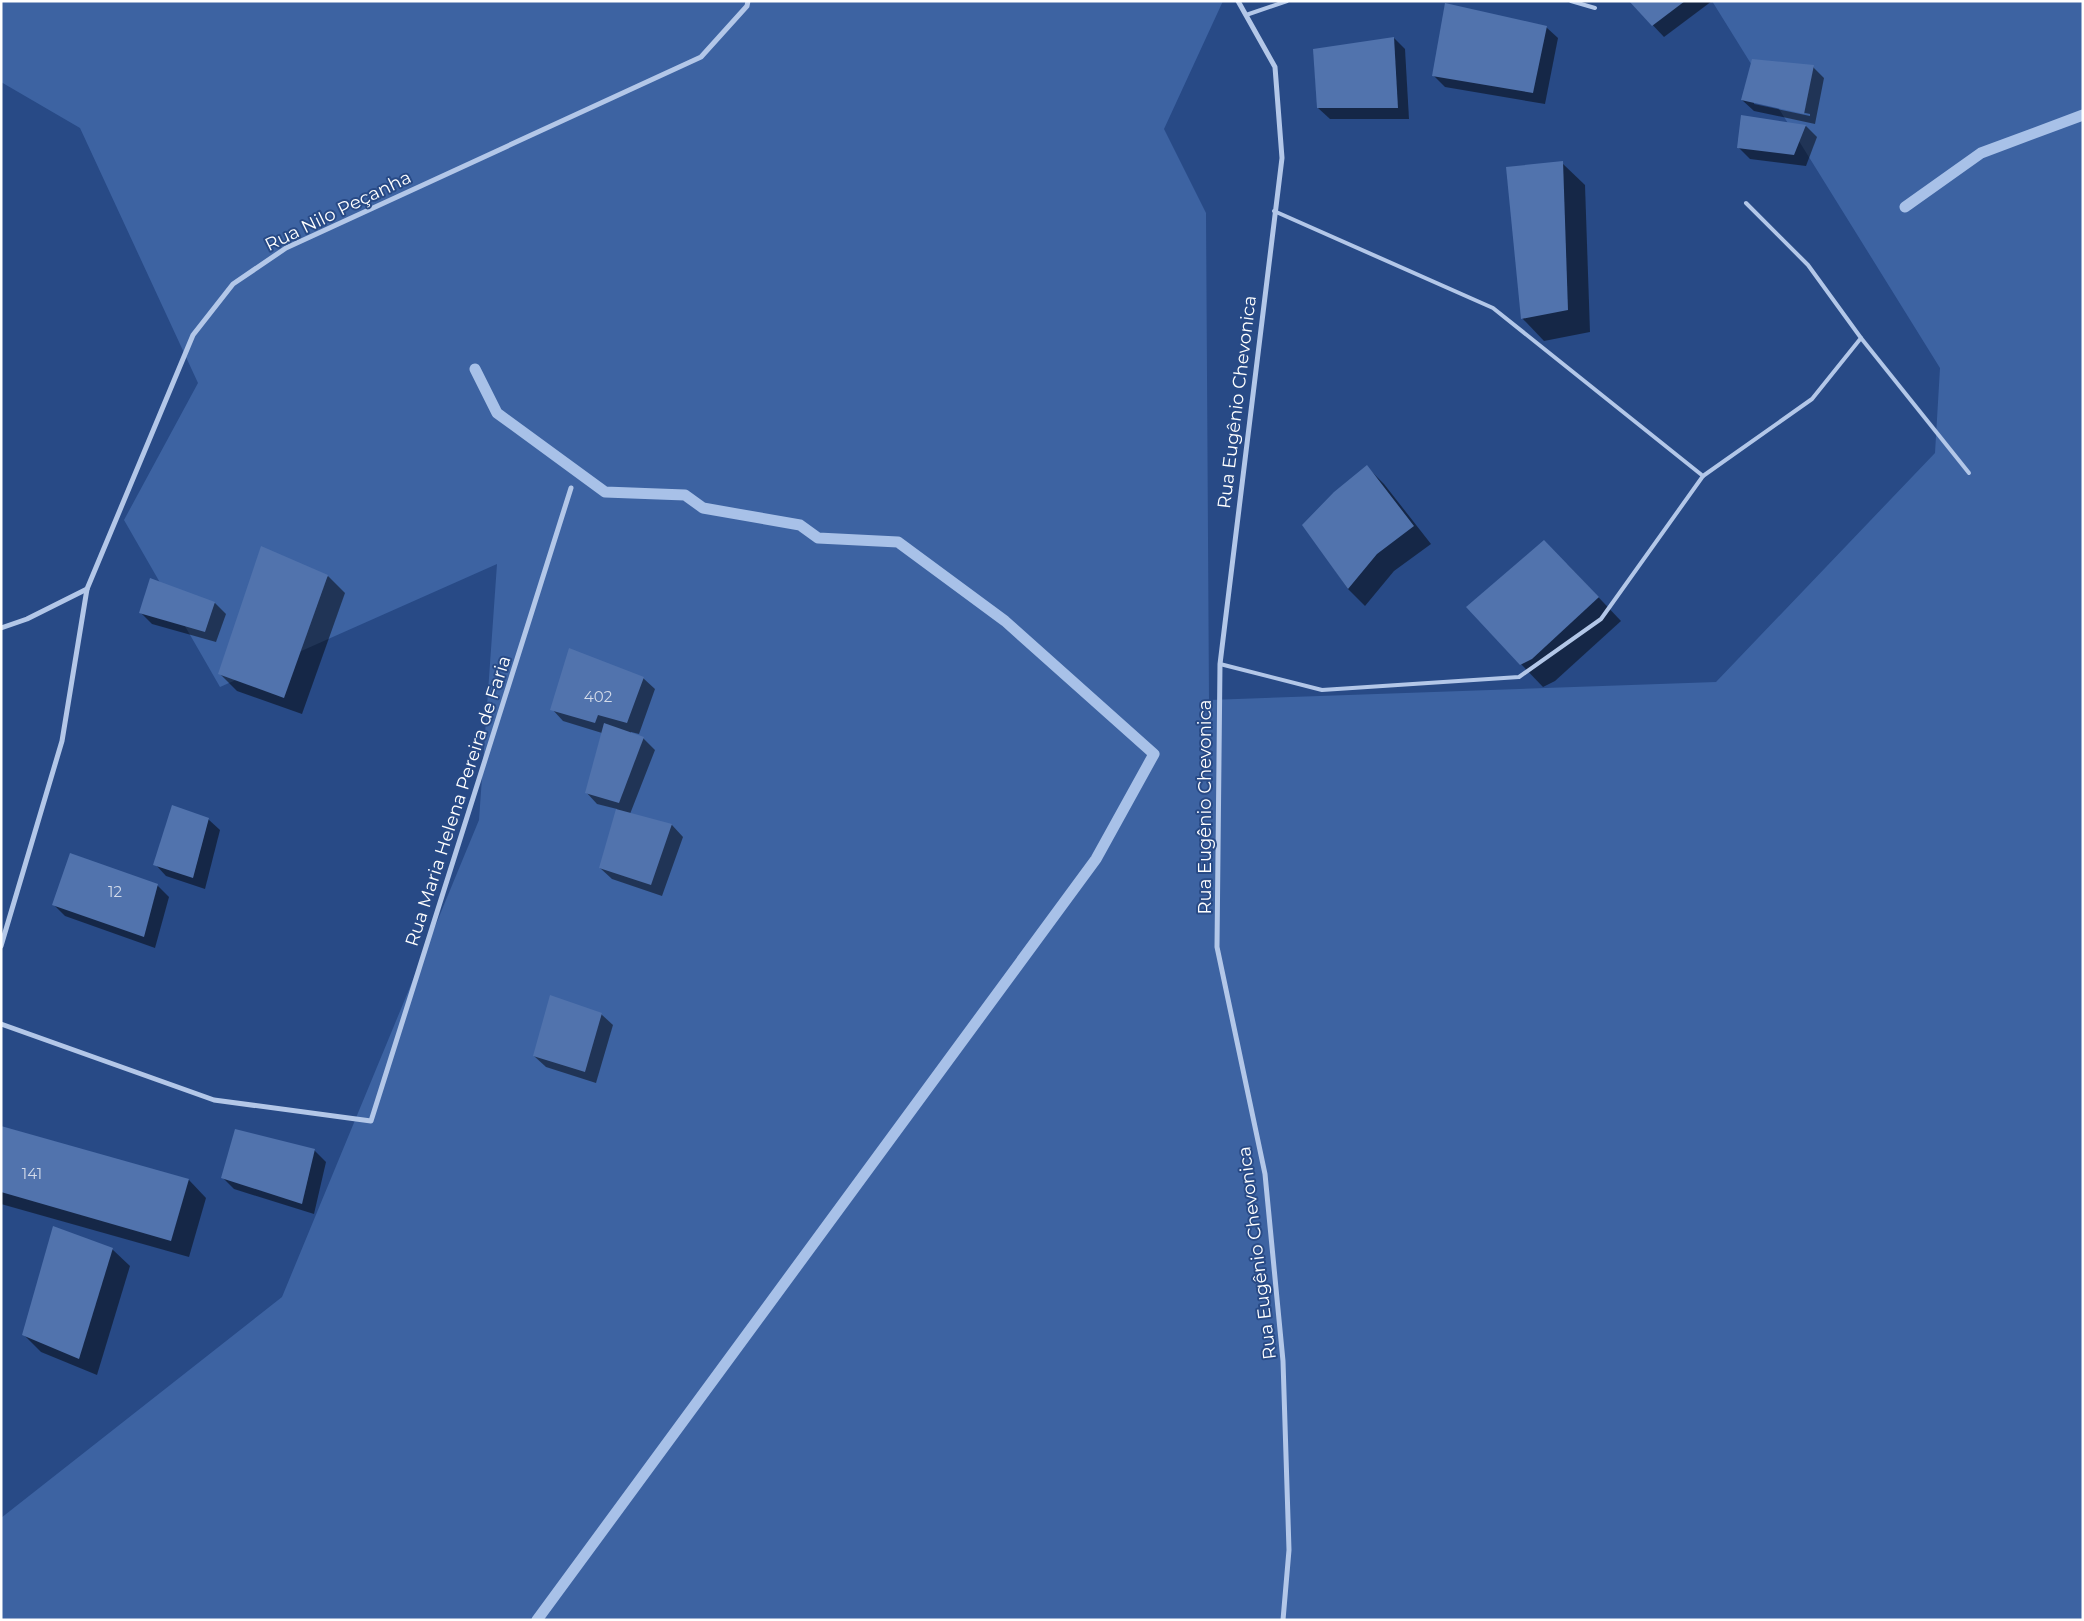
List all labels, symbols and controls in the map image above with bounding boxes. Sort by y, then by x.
street label: Rua Nilo Peçanha [261,166,415,256]
street label: Rua Eugênio Chevonica [1213,294,1261,510]
street label: Rua Maria Helena Pereira de Faria [401,653,515,949]
house number: 402 [584,687,612,706]
street label: Rua Eugênio Chevonica [1194,700,1216,914]
house number: 12 [108,882,122,901]
street label: Rua Eugênio Chevonica [1233,1145,1281,1361]
house number: 141 [22,1164,42,1183]

